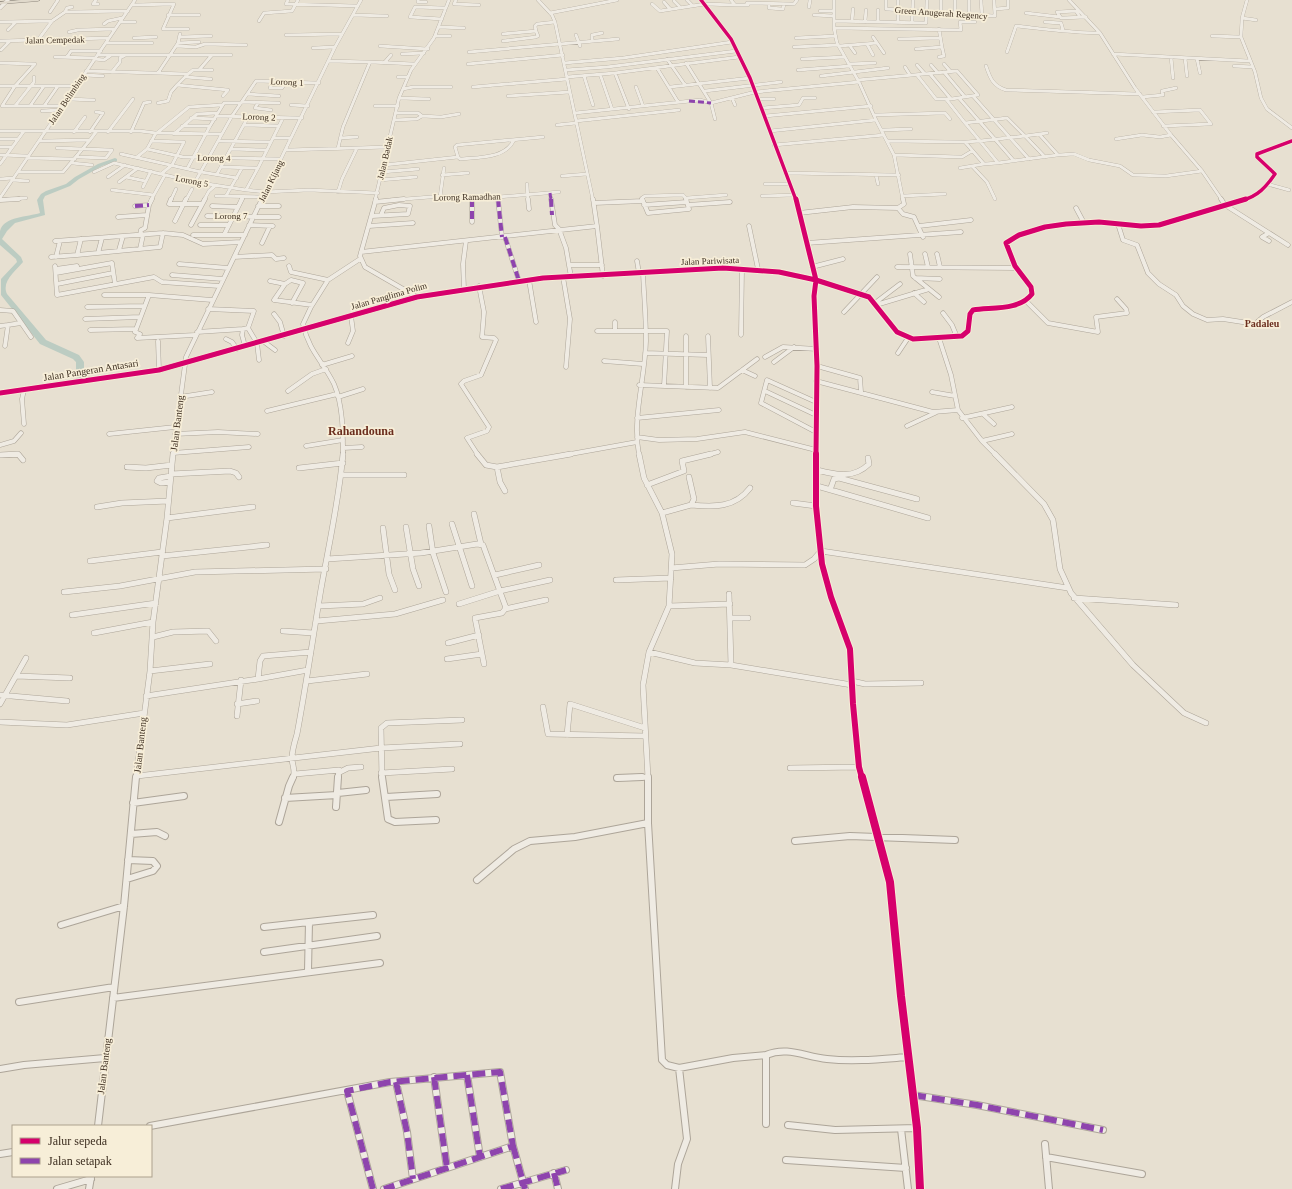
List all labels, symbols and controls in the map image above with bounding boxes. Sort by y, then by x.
street label: Green Anugerah Regency [894,5,988,21]
street label: Jalan Cempedak [25,34,85,46]
street label: Jalan Belimbing [46,71,88,126]
street label: Lorong 1 [270,76,304,88]
street label: Lorong 2 [242,111,276,123]
street label: Jalan Badak [375,135,395,180]
street label: Lorong 4 [197,153,231,163]
street label: Jalan Kijang [257,158,286,204]
street label: Lorong 5 [175,173,210,189]
street label: Lorong Ramadhan [433,191,501,203]
street label: Lorong 7 [214,211,248,221]
street label: Jalan Pariwisata [681,255,739,267]
street label: Jalan Panglima Polim [350,280,428,312]
district label: Padaleu [1245,318,1280,329]
street label: Jalan Pangeran Antasari [43,357,140,383]
street label: Jalan Banteng [168,394,186,452]
district label: Rahandouna [328,424,394,438]
street label: Jalan Banteng [132,716,148,774]
street label: Jalan Banteng [95,1037,113,1095]
legend [12,1125,152,1177]
text: Jalur sepeda [48,1134,108,1148]
text: Jalan setapak [48,1154,112,1168]

